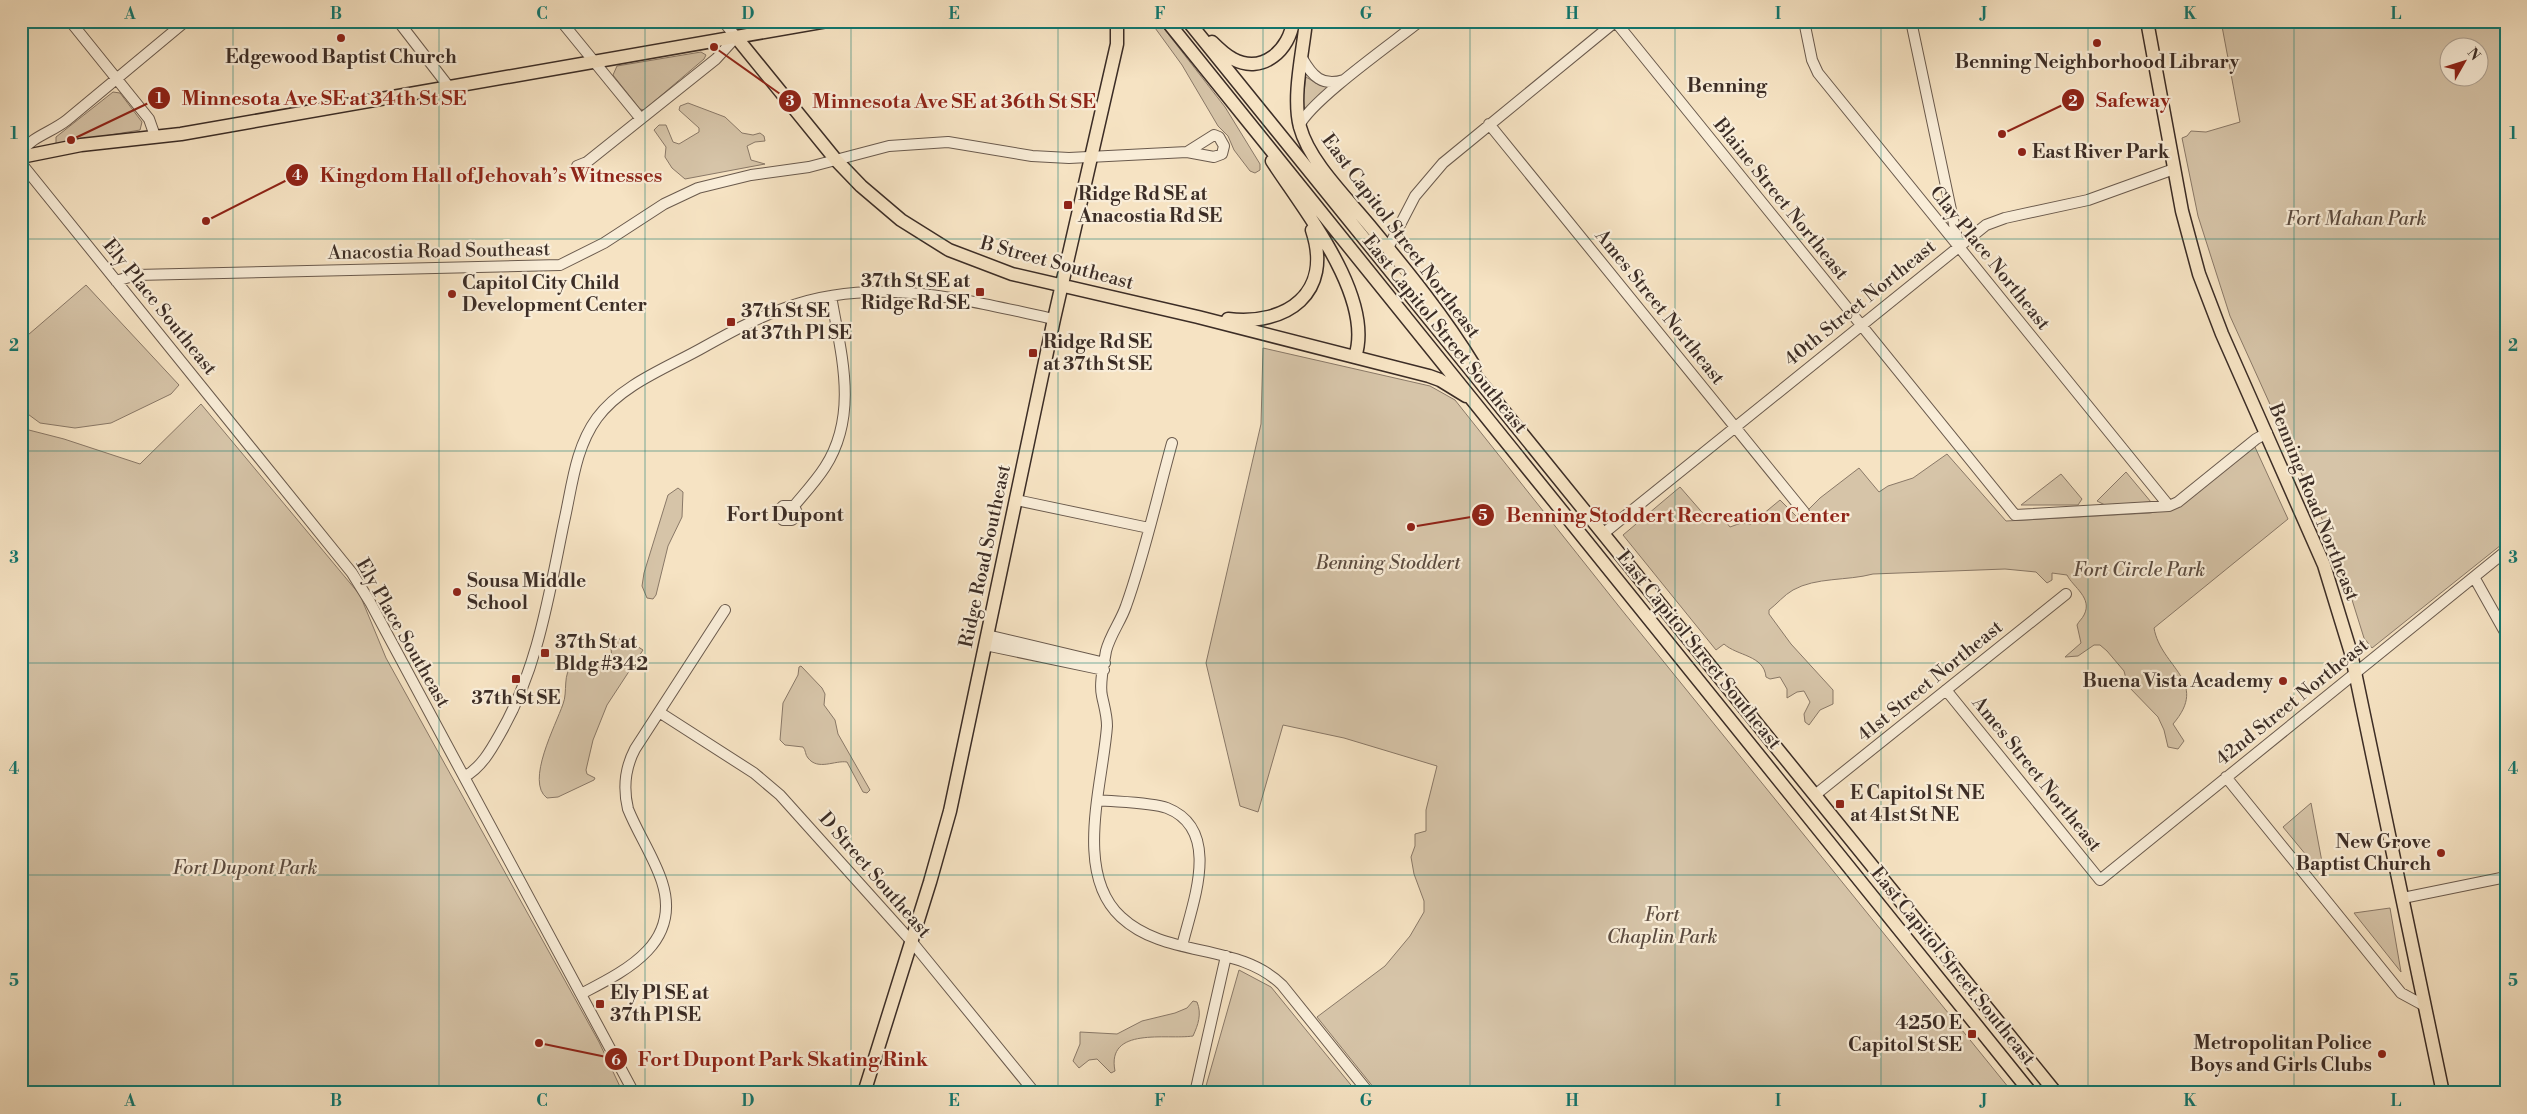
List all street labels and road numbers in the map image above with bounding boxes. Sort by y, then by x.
street label: Blaine Street Northeast [1708,112,1854,285]
street label: East Capitol Street Northeast [1316,129,1486,343]
street label: Clay Place Northeast [1924,181,2056,335]
street label: Ames Street Northeast [1589,224,1730,390]
street label: East Capitol Street Southeast [1357,230,1533,438]
street label: B Street Southeast [977,231,1137,295]
street label: Ely Place Southeast [98,234,222,380]
street label: 40th Street Northeast [1780,234,1941,371]
street label: Anacostia Road Southeast [327,237,551,265]
street label: Benning Road Northeast [2263,399,2365,605]
street label: Ridge Road Southeast [954,462,1016,650]
street label: East Capitol Street Southeast [1611,546,1787,754]
street label: Ely Place Southeast [351,554,456,712]
street label: 41st Street Northeast [1852,615,2008,747]
street label: 42nd Street Northeast [2211,633,2373,771]
street label: Ames Street Northeast [1966,691,2107,857]
street label: D Street Southeast [814,807,936,943]
street label: East Capitol Street Southeast [1865,862,2041,1070]

